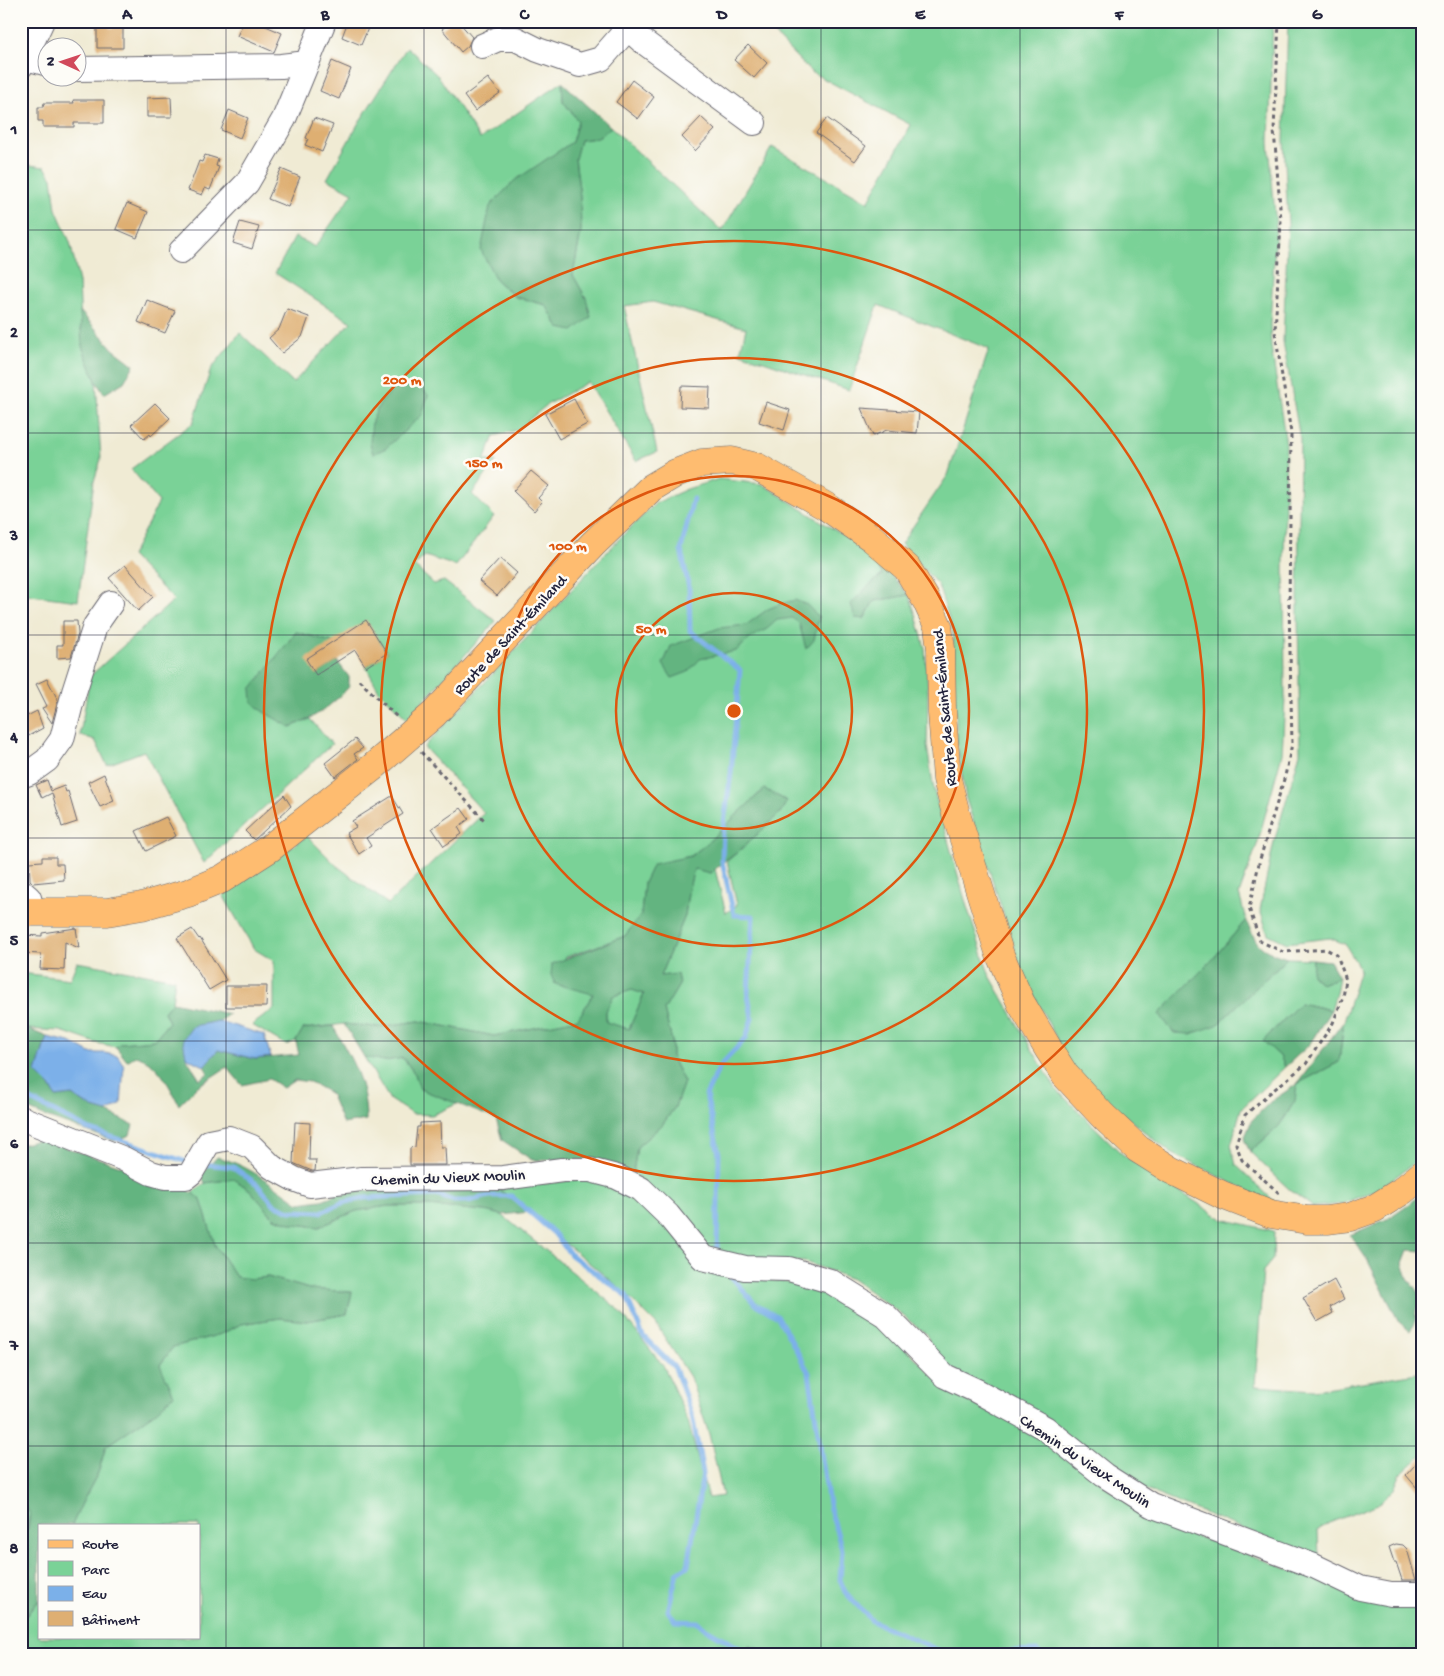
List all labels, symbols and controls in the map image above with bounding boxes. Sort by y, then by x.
text: A [121,7,133,26]
text: B [320,7,330,26]
text: C [519,7,530,26]
text: D [715,7,728,26]
text: E [915,7,926,26]
text: F [1114,7,1125,26]
text: G [1312,7,1323,26]
north arrow [38,38,88,88]
text: N [43,56,60,66]
text: 1 [10,122,17,141]
text: 2 [10,325,18,344]
text: 200 m [383,372,422,390]
text: 150 m [465,455,503,473]
text: 3 [9,528,18,547]
text: 100 m [548,538,587,556]
street label: Route de Saint-Émiland [451,571,573,700]
text: 50 m [636,621,667,639]
street label: Route de Saint-Émiland [930,627,963,787]
centre of rings [725,702,743,720]
text: 4 [9,730,18,749]
text: 5 [10,933,19,952]
text: 6 [10,1136,19,1155]
street label: Chemin du Vieux Moulin [371,1167,526,1192]
text: 7 [9,1338,19,1357]
street label: Chemin du Vieux Moulin [1015,1412,1154,1514]
legend [38,1524,200,1638]
text: Route [82,1536,119,1554]
text: 8 [10,1541,19,1560]
text: Parc [81,1562,110,1580]
text: Eau [82,1586,107,1604]
text: Bâtiment [81,1612,141,1630]

